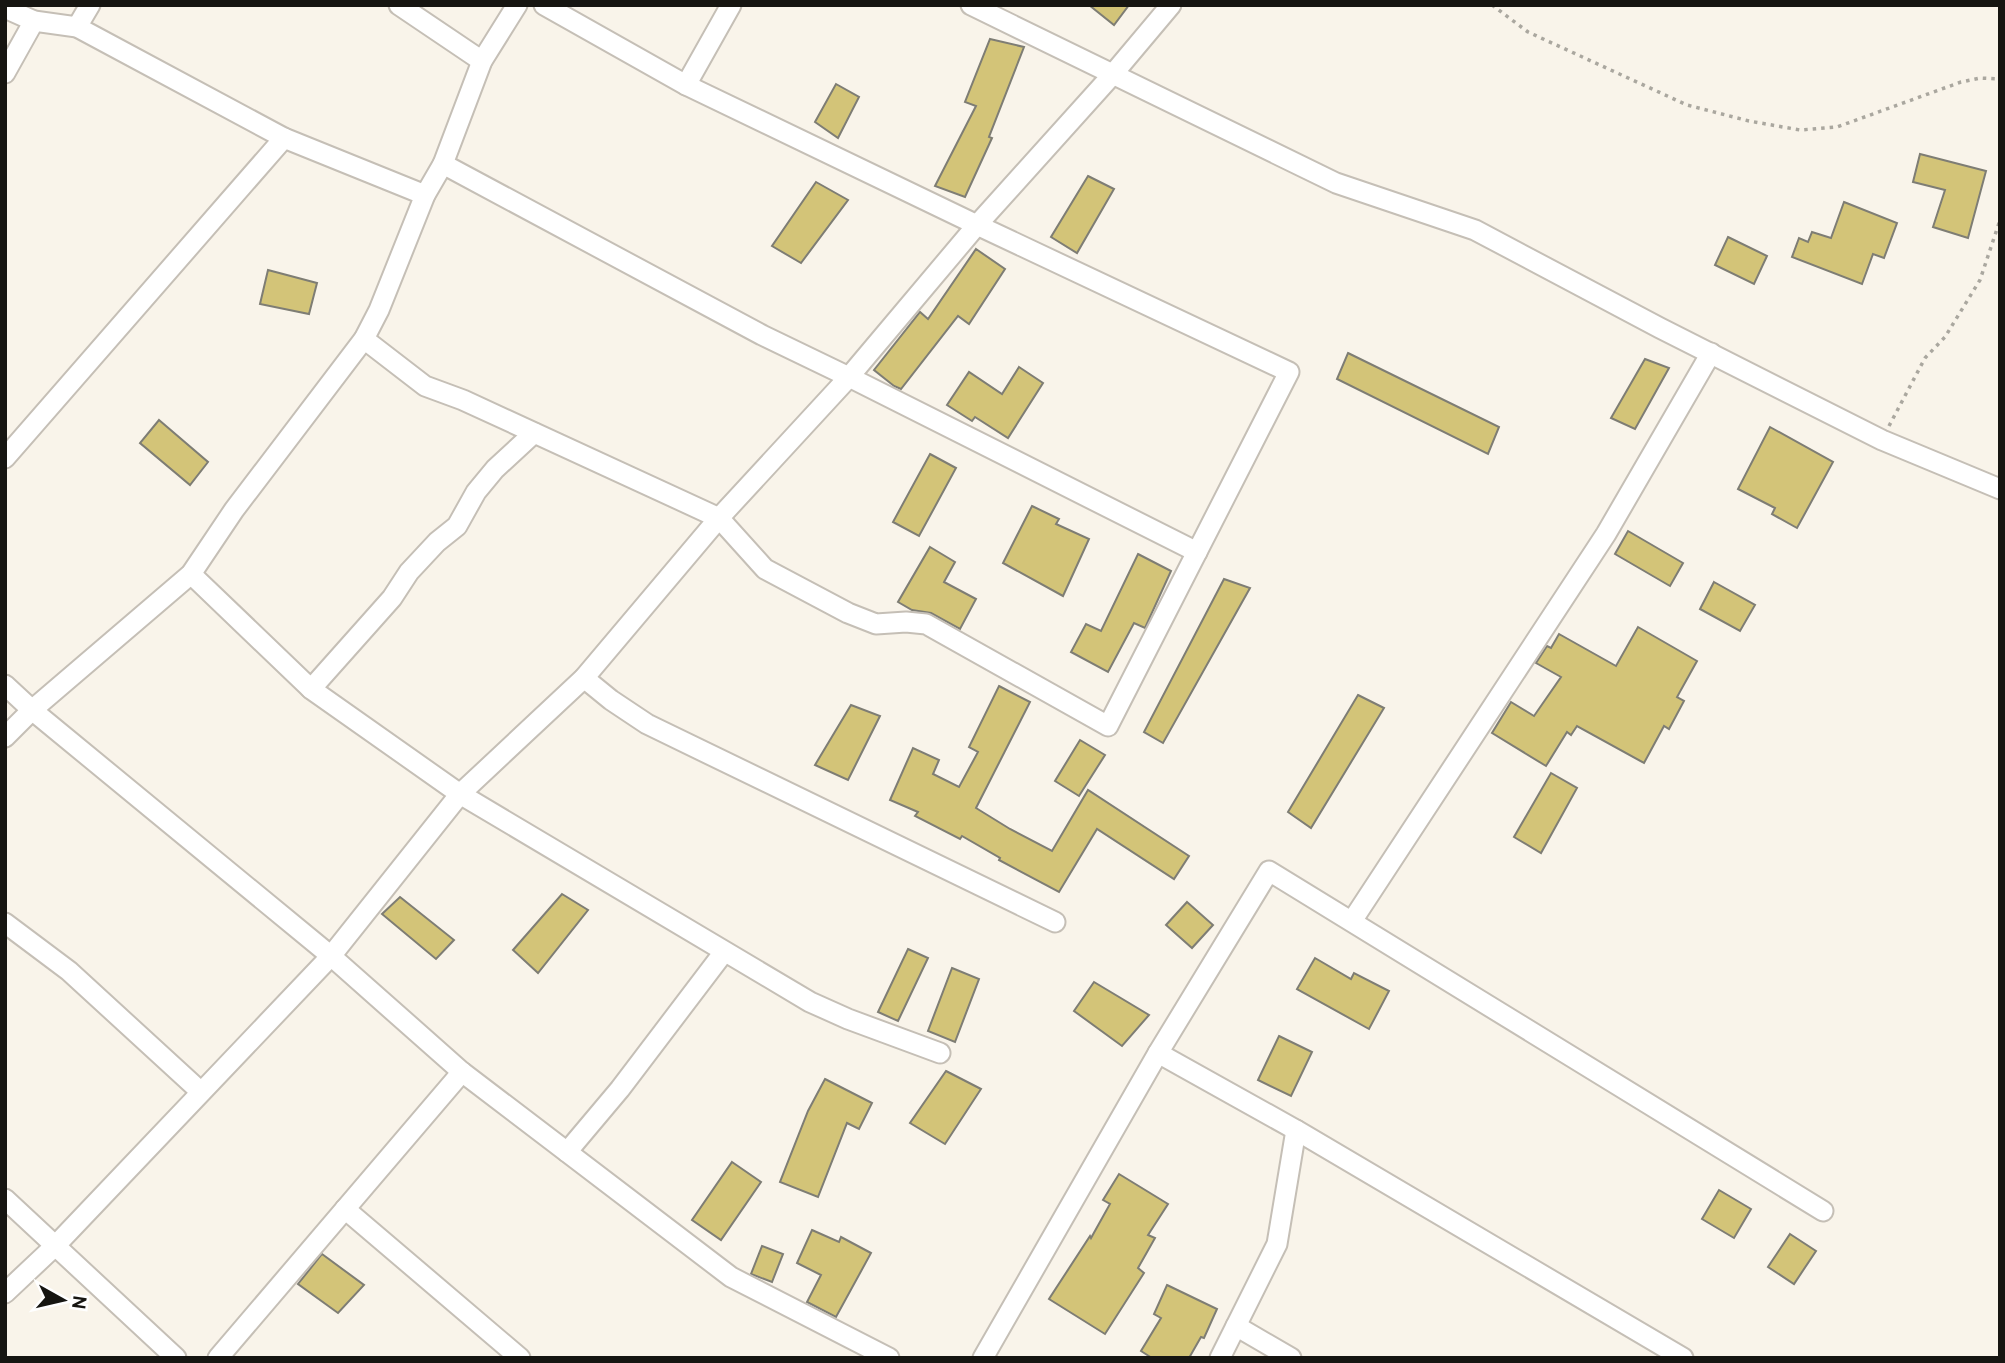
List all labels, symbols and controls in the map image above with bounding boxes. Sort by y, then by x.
north arrow [28,1265,98,1335]
text: N [65,1294,91,1311]

